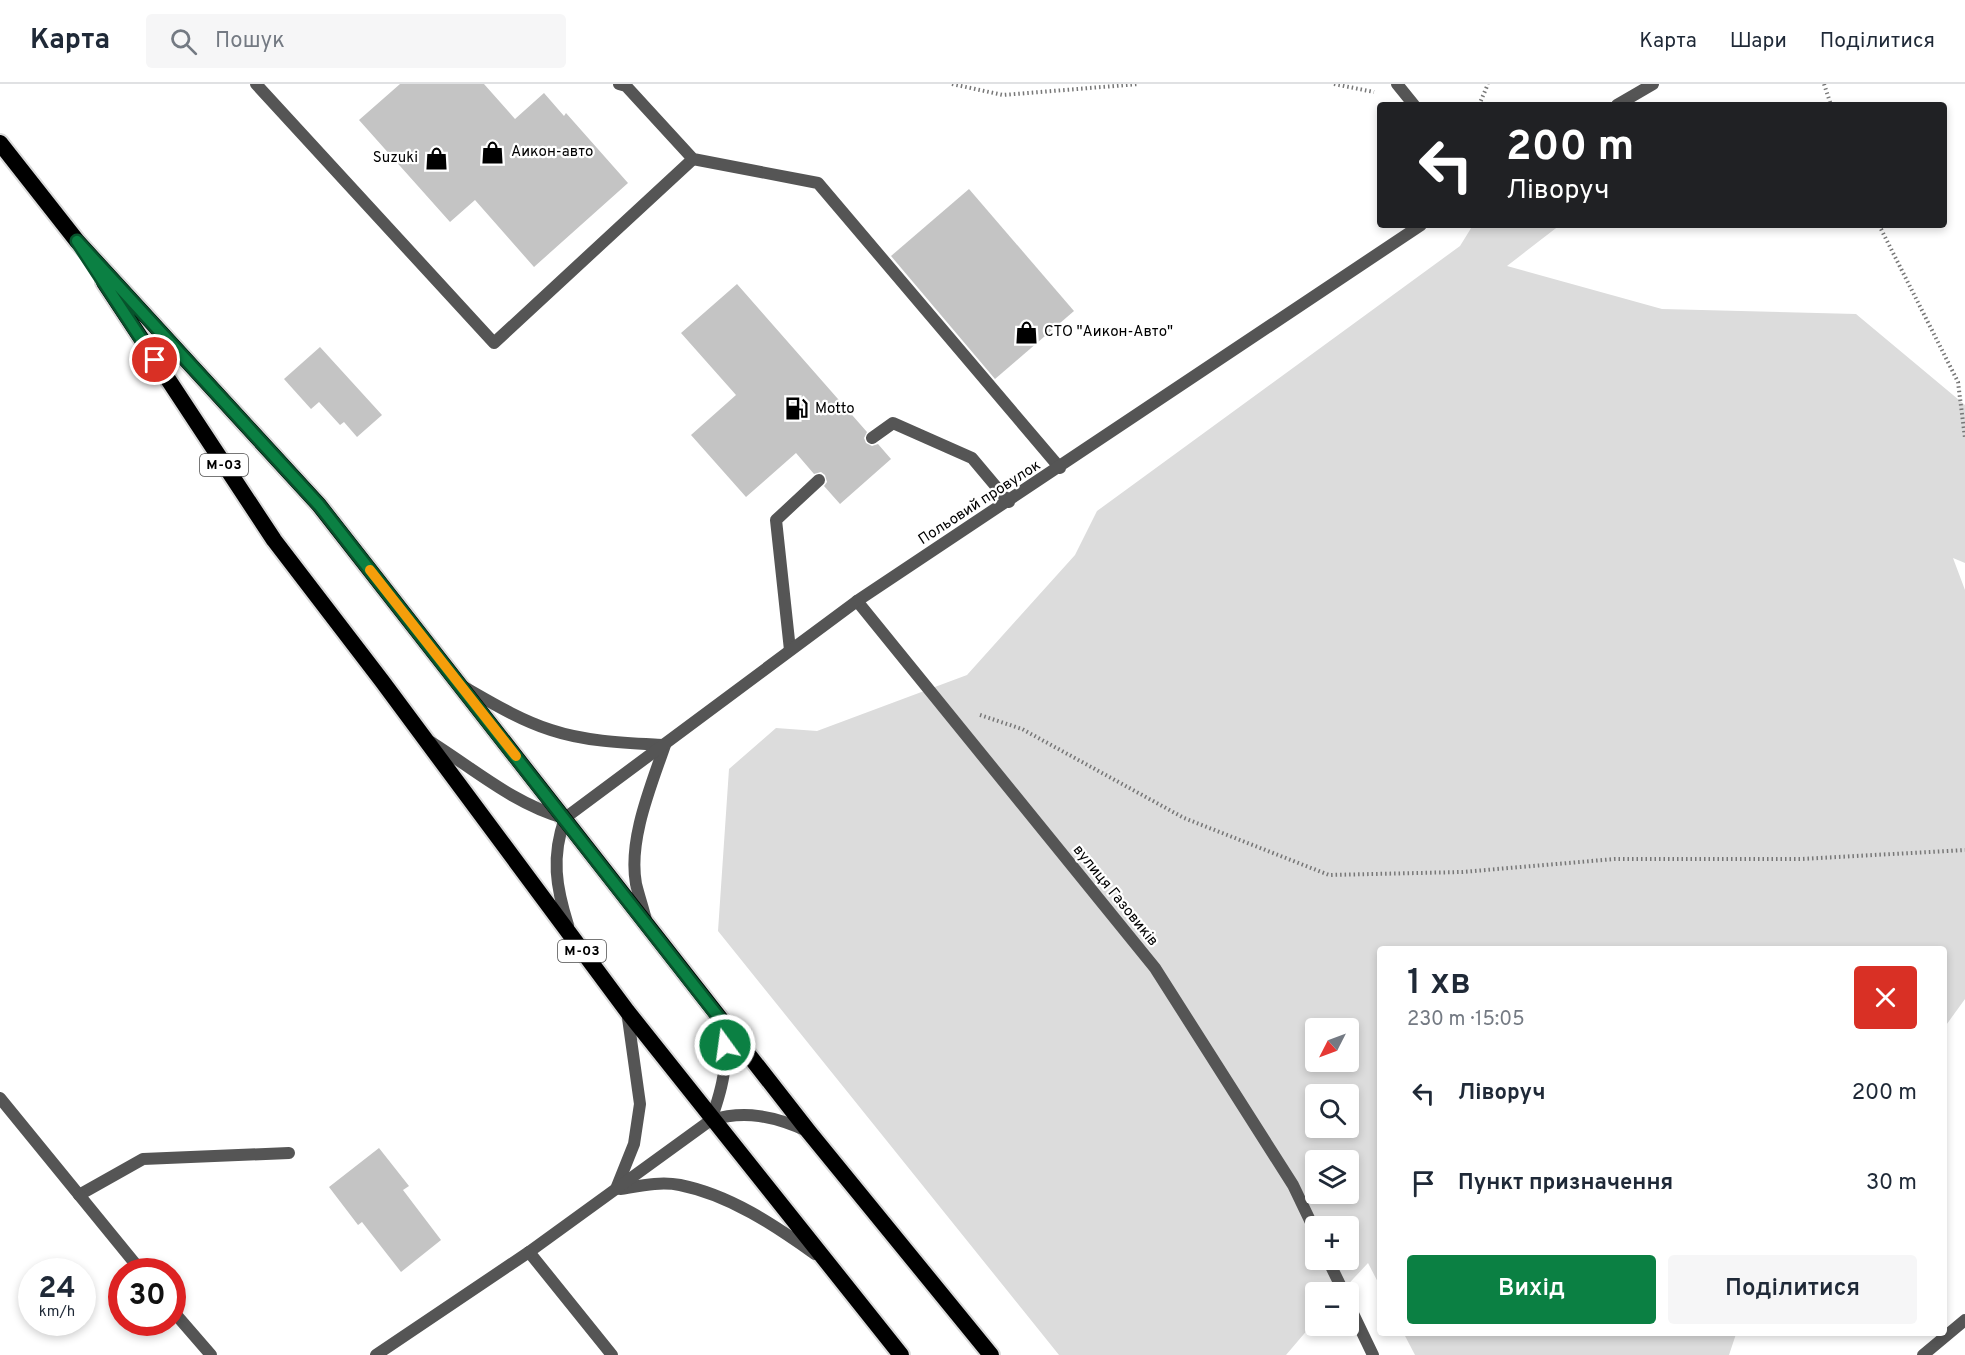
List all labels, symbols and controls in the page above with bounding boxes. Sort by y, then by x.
search box [146,14,566,68]
text: Карта [30,23,110,59]
icon: search [167,25,200,58]
text: Пошук [215,28,285,55]
text: Карта [1639,28,1697,55]
text: Шари [1730,28,1787,55]
text: Поділитися [1820,28,1935,55]
text: 200 m [1506,122,1634,175]
icon: left [1407,126,1485,204]
shop icon: Аикон-авто [480,139,506,165]
place label: Аикон-авто [511,143,593,162]
shop icon: Suzuki [423,145,449,171]
place label: Suzuki [373,149,418,168]
text: Ліворуч [1506,174,1610,208]
shop icon: СТО "Аикон-Авто" [1013,319,1039,345]
place label: СТО "Аикон-Авто" [1044,323,1173,342]
pin [129,334,180,385]
icon: arrive [138,343,171,376]
fuel station icon: Motto [784,396,810,422]
place label: Motto [815,400,855,419]
road number: М-03 [200,454,248,476]
street label: Польовий провулок [915,456,1045,550]
street label: вулиця Газовиків [1068,841,1162,951]
road number: М-03 [558,940,606,962]
text: 1 хв [1407,961,1471,1007]
button: close [1854,966,1917,1029]
text: 230 m · 15:05 [1407,1007,1525,1033]
position arrow [693,1013,757,1077]
north arrow [1305,1018,1359,1072]
map controls [1305,1018,1359,1336]
icon: left [1407,1077,1440,1110]
text: Ліворуч [1458,1080,1546,1107]
text: 200 m [1852,1080,1917,1107]
button: search [1305,1084,1359,1138]
button: layers [1305,1150,1359,1204]
icon: arrive [1407,1167,1440,1200]
text: Пункт призначення [1458,1170,1673,1197]
text: 30 m [1866,1170,1917,1197]
button: + [1305,1216,1359,1270]
button: Вихід [1407,1255,1656,1324]
button: Поділитися [1668,1255,1917,1324]
speed limit sign: 30 [108,1258,186,1336]
text: 24 [38,1271,76,1308]
button: − [1305,1282,1359,1336]
text: km/h [39,1303,75,1322]

